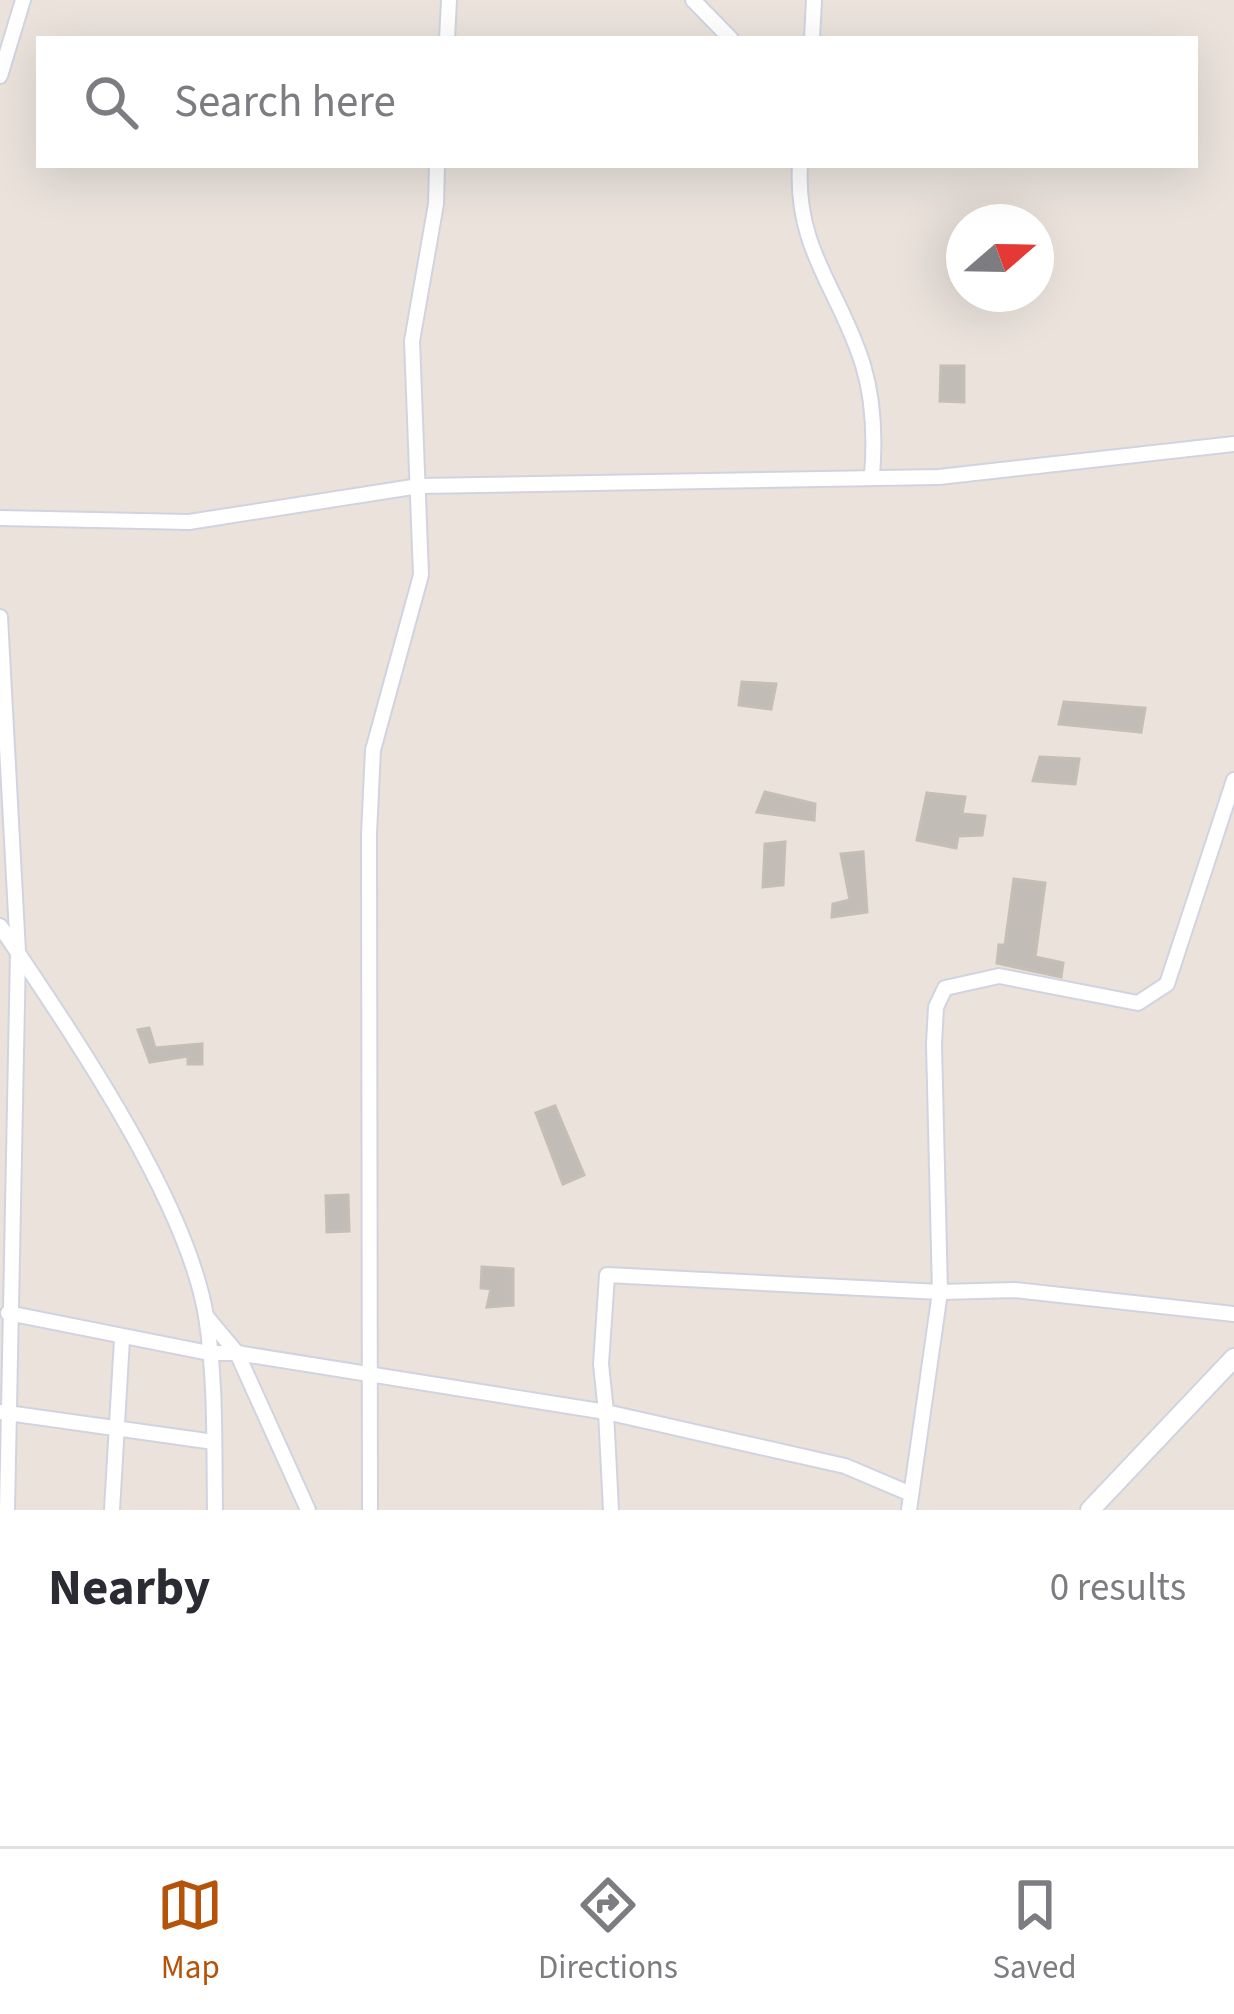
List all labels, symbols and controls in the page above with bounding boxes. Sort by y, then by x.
search box [36,36,1198,168]
icon: search [78,69,144,135]
text: Search here [174,70,396,134]
north arrow [946,204,1054,312]
text: Nearby [48,1552,210,1624]
text: 0 results [1050,1560,1186,1616]
tab: Map [157,1872,223,1991]
tab: Directions [538,1872,678,1991]
tab: Saved [992,1872,1077,1991]

